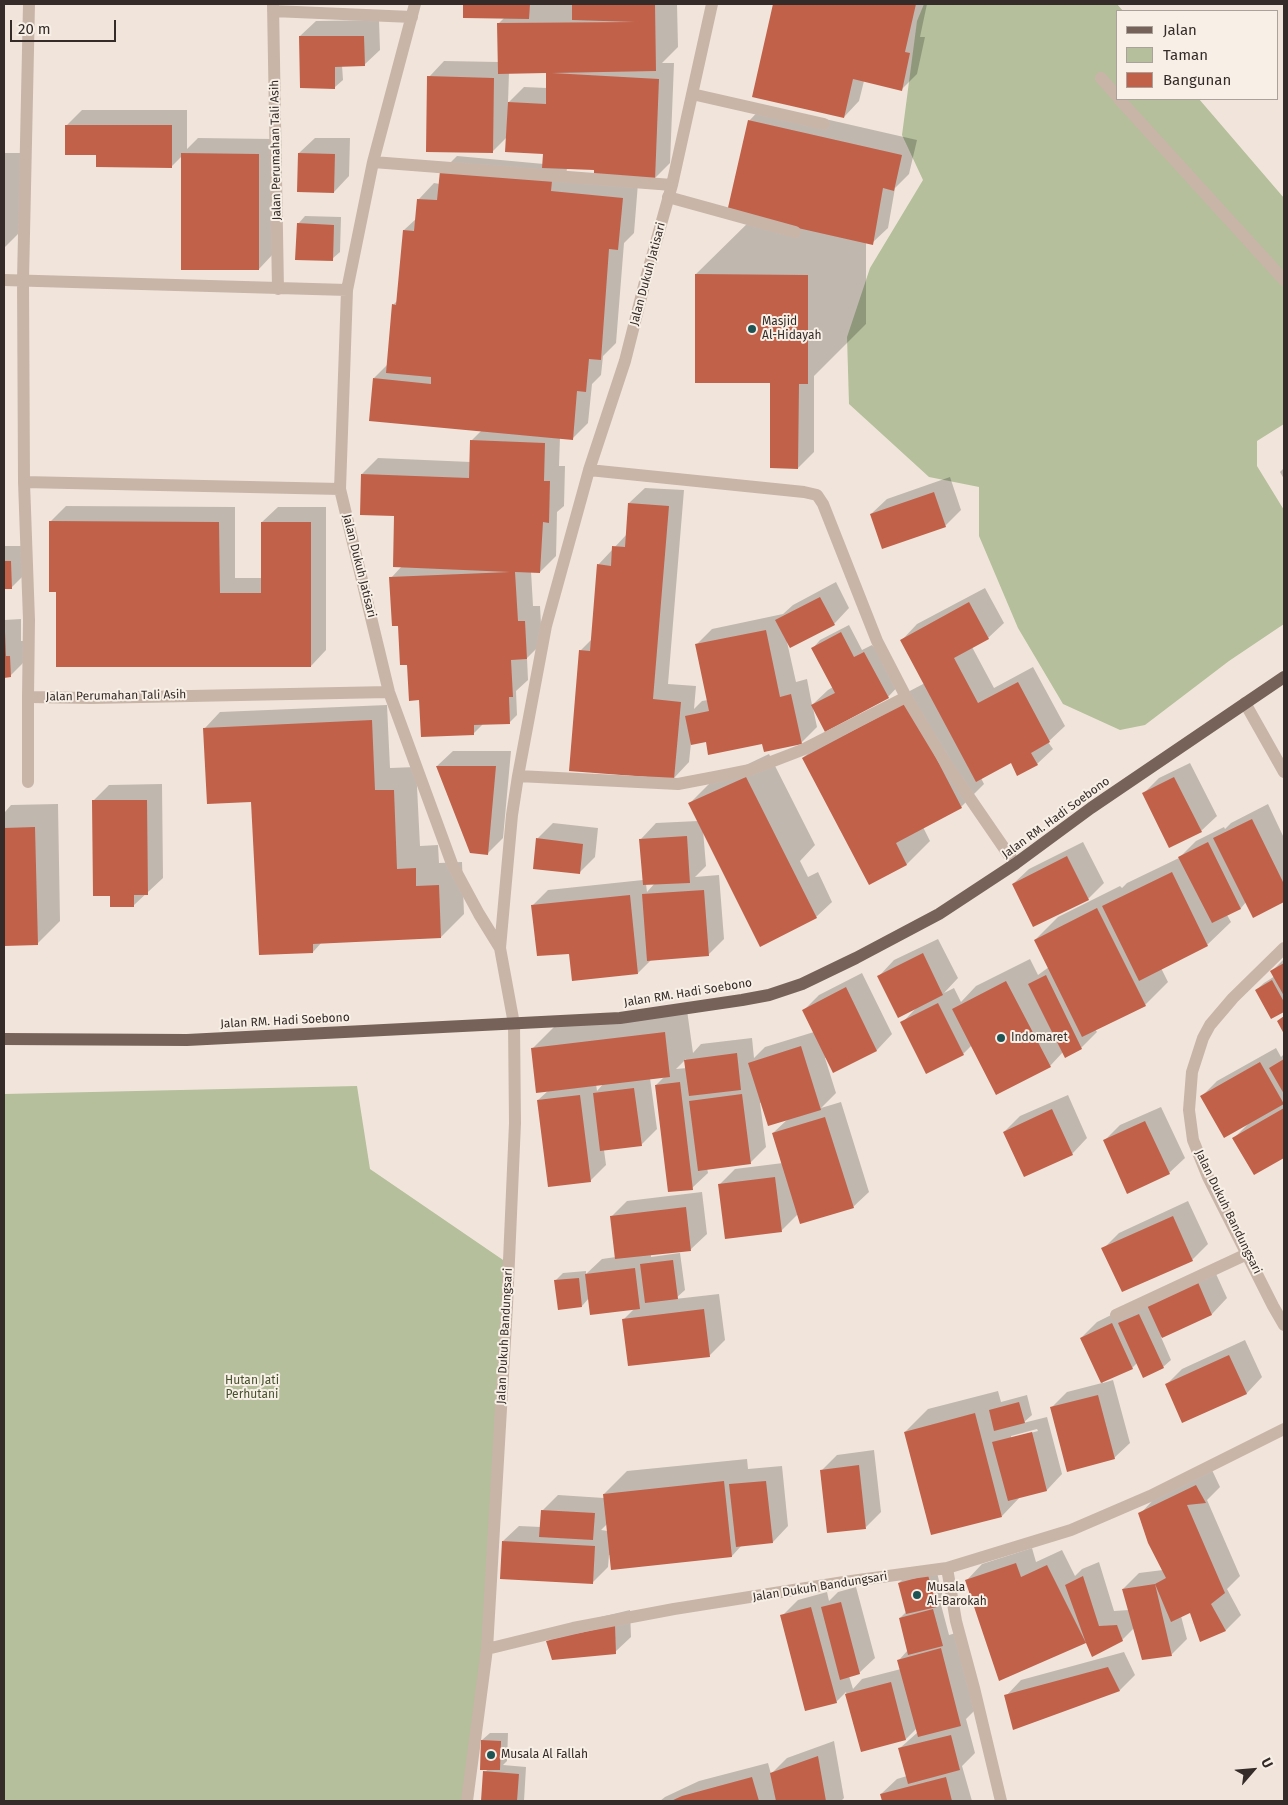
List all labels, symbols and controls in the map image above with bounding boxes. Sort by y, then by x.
scale bar [12,10,119,42]
legend [1116,10,1278,100]
text: 20 m [18,20,51,38]
text: Jalan [1163,21,1197,39]
text: Taman [1163,46,1208,64]
text: Bangunan [1163,71,1231,89]
street label: Jalan Perumahan Tali Asih [268,80,284,220]
street label: Jalan Dukuh Jatisari [627,221,669,327]
place label: Masjid Al-Hidayah [762,315,821,343]
marker: Masjid Al-Hidayah [746,323,758,335]
street label: Jalan Dukuh Jatisari [339,513,379,619]
street label: Jalan Perumahan Tali Asih [46,688,186,704]
street label: Jalan RM. Hadi Soebono [999,774,1113,862]
street label: Jalan RM. Hadi Soebono [623,976,753,1010]
street label: Jalan RM. Hadi Soebono [220,1010,350,1032]
place label: Indomaret [1011,1031,1068,1045]
marker: Indomaret [995,1032,1007,1044]
street label: Jalan Dukuh Bandungsari [1192,1148,1264,1276]
street label: Jalan Dukuh Bandungsari [494,1267,516,1405]
park label: Hutan Jati Perhutani [225,1374,279,1402]
street label: Jalan Dukuh Bandungsari [751,1569,889,1605]
place label: Musala Al-Barokah [927,1581,987,1609]
marker: Musala Al-Barokah [911,1589,923,1601]
north arrow [1228,1745,1278,1795]
place label: Musala Al Fallah [501,1748,588,1762]
marker: Musala Al Fallah [485,1749,497,1761]
text: U [1257,1755,1276,1771]

